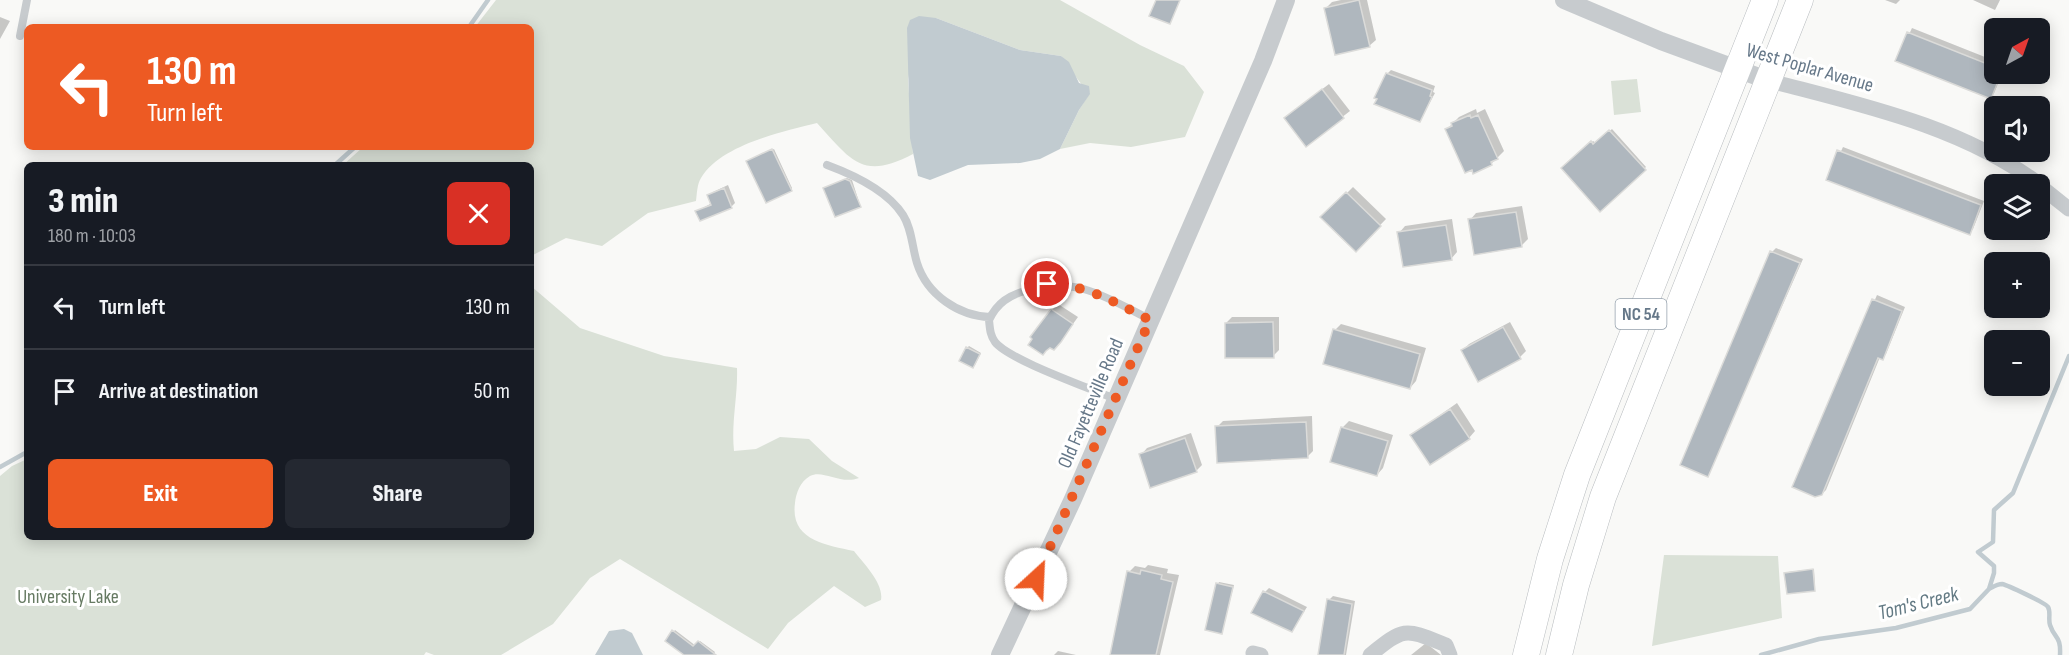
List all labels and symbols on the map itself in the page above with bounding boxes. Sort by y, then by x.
north arrow [1984,18,2050,84]
street label: West Poplar Avenue [1743,38,1876,98]
pin [1021,258,1072,309]
road number: NC 54 [1616,299,1666,329]
street label: Old Fayetteville Road [1053,335,1129,472]
position arrow [1004,547,1068,611]
water label: Tom's Creek [1875,581,1962,626]
park label: University Lake [17,585,119,609]

